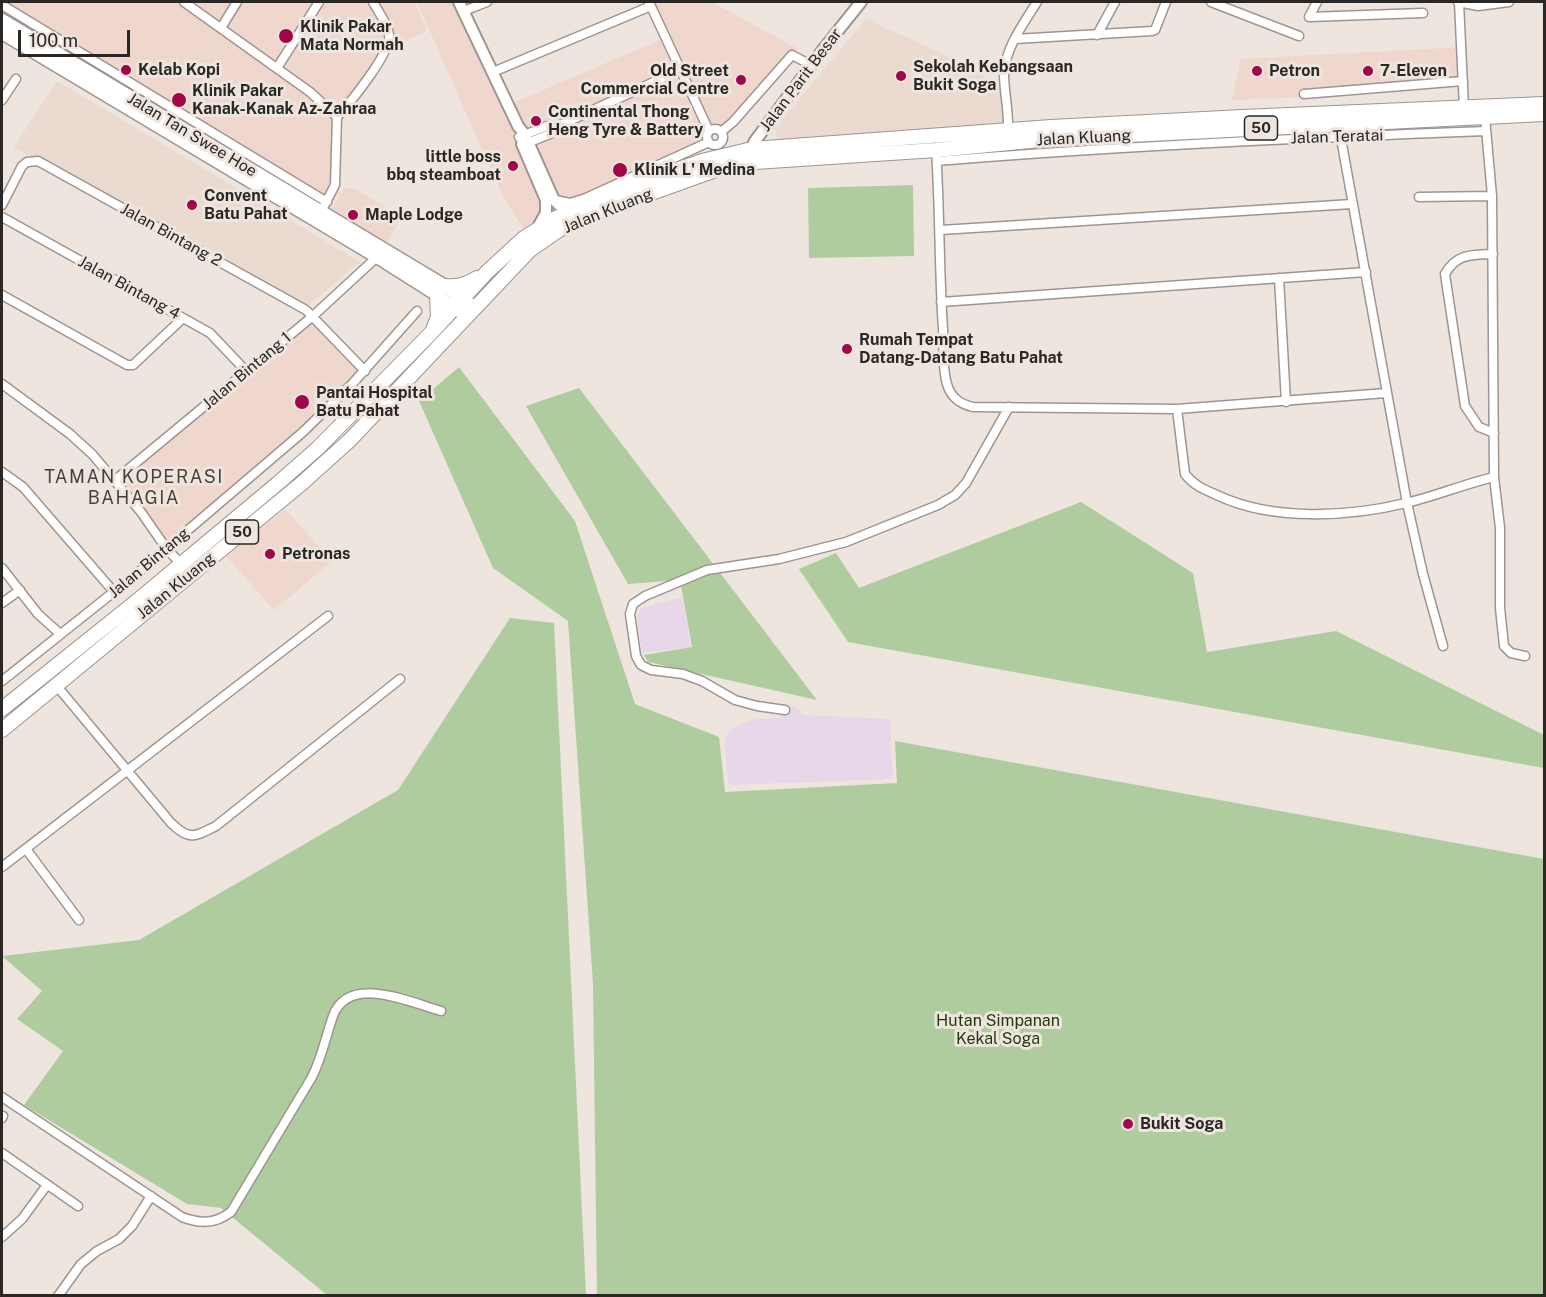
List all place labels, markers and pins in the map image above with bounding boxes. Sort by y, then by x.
place label: Klinik Pakar Mata Normah [300,17,404,55]
marker: Klinik Pakar Mata Normah [277,27,295,45]
place label: Sekolah Kebangsaan Bukit Soga [913,57,1073,95]
place label: Kelab Kopi [138,60,220,80]
place label: Old Street Commercial Centre [581,61,729,99]
place label: Petron [1269,61,1320,81]
place label: 7-Eleven [1380,61,1447,81]
marker: Kelab Kopi [119,63,133,77]
marker: Petron [1250,64,1264,78]
marker: 7-Eleven [1361,64,1375,78]
marker: Sekolah Kebangsaan Bukit Soga [894,69,908,83]
marker: Old Street Commercial Centre [734,73,748,87]
place label: Klinik Pakar Kanak-Kanak Az-Zahraa [192,81,376,119]
marker: Klinik Pakar Kanak-Kanak Az-Zahraa [170,91,188,109]
place label: Continental Thong Heng Tyre & Battery [548,102,703,140]
marker: Continental Thong Heng Tyre & Battery [529,114,543,128]
place label: little boss bbq steamboat [387,147,501,185]
marker: little boss bbq steamboat [506,159,520,173]
place label: Klinik L' Medina [634,160,755,180]
marker: Klinik L' Medina [611,161,629,179]
place label: Convent Batu Pahat [204,186,288,224]
marker: Convent Batu Pahat [185,198,199,212]
place label: Maple Lodge [365,205,463,225]
marker: Maple Lodge [346,208,360,222]
place label: Rumah Tempat Datang-Datang Batu Pahat [859,330,1063,368]
marker: Rumah Tempat Datang-Datang Batu Pahat [840,342,854,356]
place label: Pantai Hospital Batu Pahat [316,383,433,421]
marker: Pantai Hospital Batu Pahat [293,393,311,411]
place label: Petronas [282,544,350,564]
marker: Petronas [263,547,277,561]
place label: Bukit Soga [1140,1114,1223,1134]
marker: Bukit Soga [1121,1117,1135,1131]

